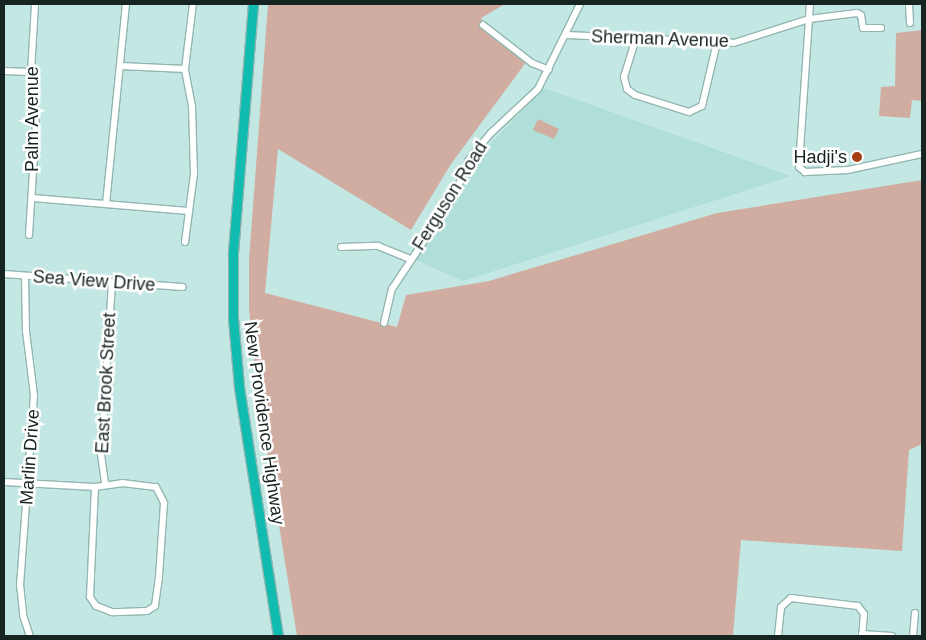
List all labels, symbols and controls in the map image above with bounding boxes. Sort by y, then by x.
street label: Sherman Avenue [590,26,730,52]
street label: Palm Avenue [21,66,43,172]
street label: Ferguson Road [408,138,492,254]
place label: Hadji's [794,146,847,168]
marker: Hadji's [851,151,863,163]
street label: Sea View Drive [32,266,156,296]
street label: East Brook Street [92,312,120,454]
street label: New Providence Highway [239,320,289,526]
street label: Marlin Drive [16,408,44,506]

